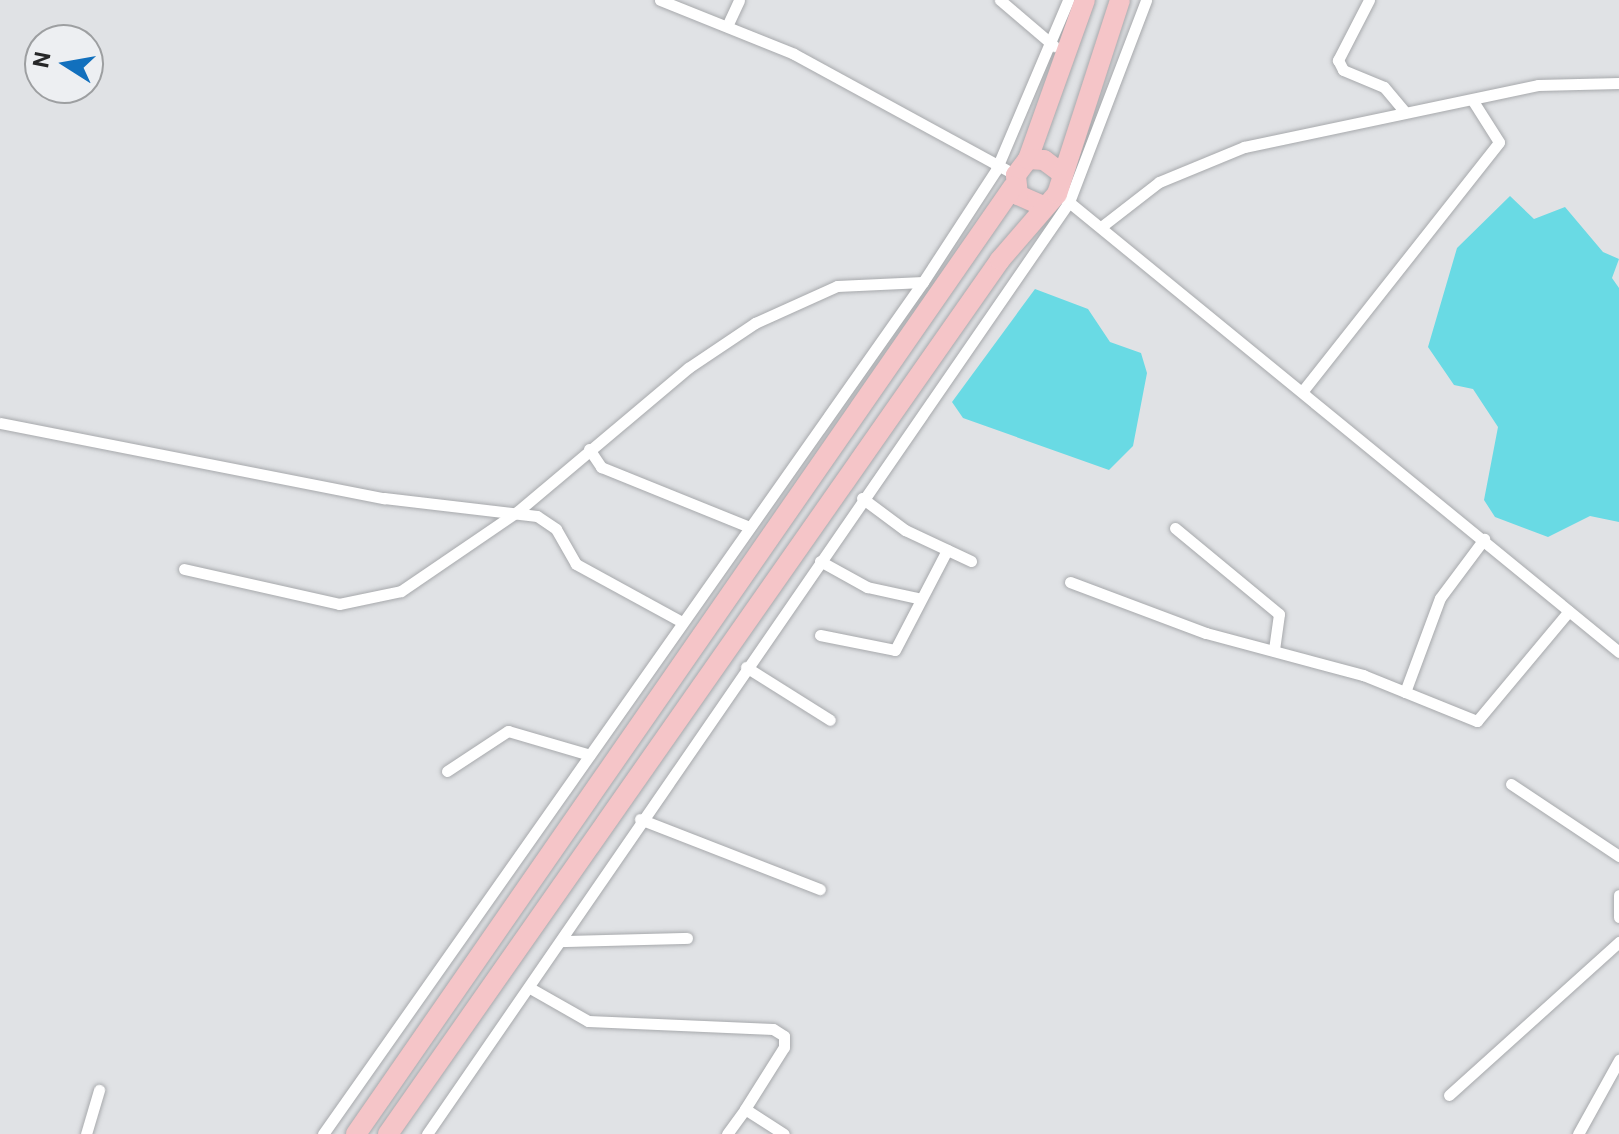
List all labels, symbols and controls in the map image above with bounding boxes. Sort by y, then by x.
north arrow [24,24,104,104]
text: N [28,50,56,70]

